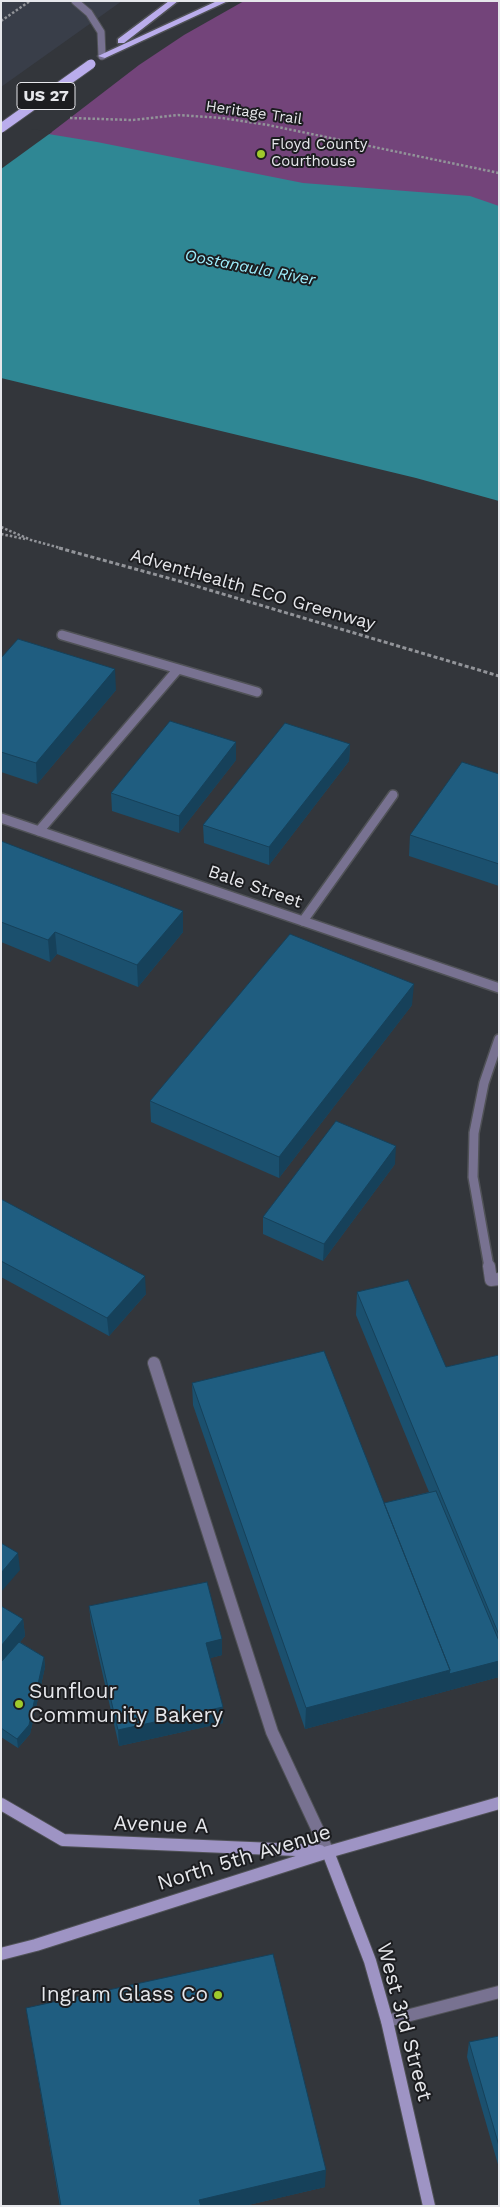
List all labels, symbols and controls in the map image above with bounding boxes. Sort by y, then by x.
road number: US 27 [17,82,75,110]
street label: Heritage Trail [205,97,303,129]
place label: Floyd County Courthouse [271,136,368,171]
marker: Floyd County Courthouse [255,148,267,160]
water label: Oostanaula River [183,246,317,290]
street label: AdventHealth ECO Greenway [128,545,378,635]
street label: Bale Street [205,861,305,913]
place label: Sunflour Community Bakery [29,1679,223,1729]
marker: Sunflour Community Bakery [13,1698,25,1710]
street label: Avenue A [113,1811,209,1839]
street label: North 5th Avenue [154,1820,334,1896]
street label: West 3rd Street [371,1940,437,2104]
place label: Ingram Glass Co [41,1982,208,2008]
marker: Ingram Glass Co [212,1989,224,2001]

